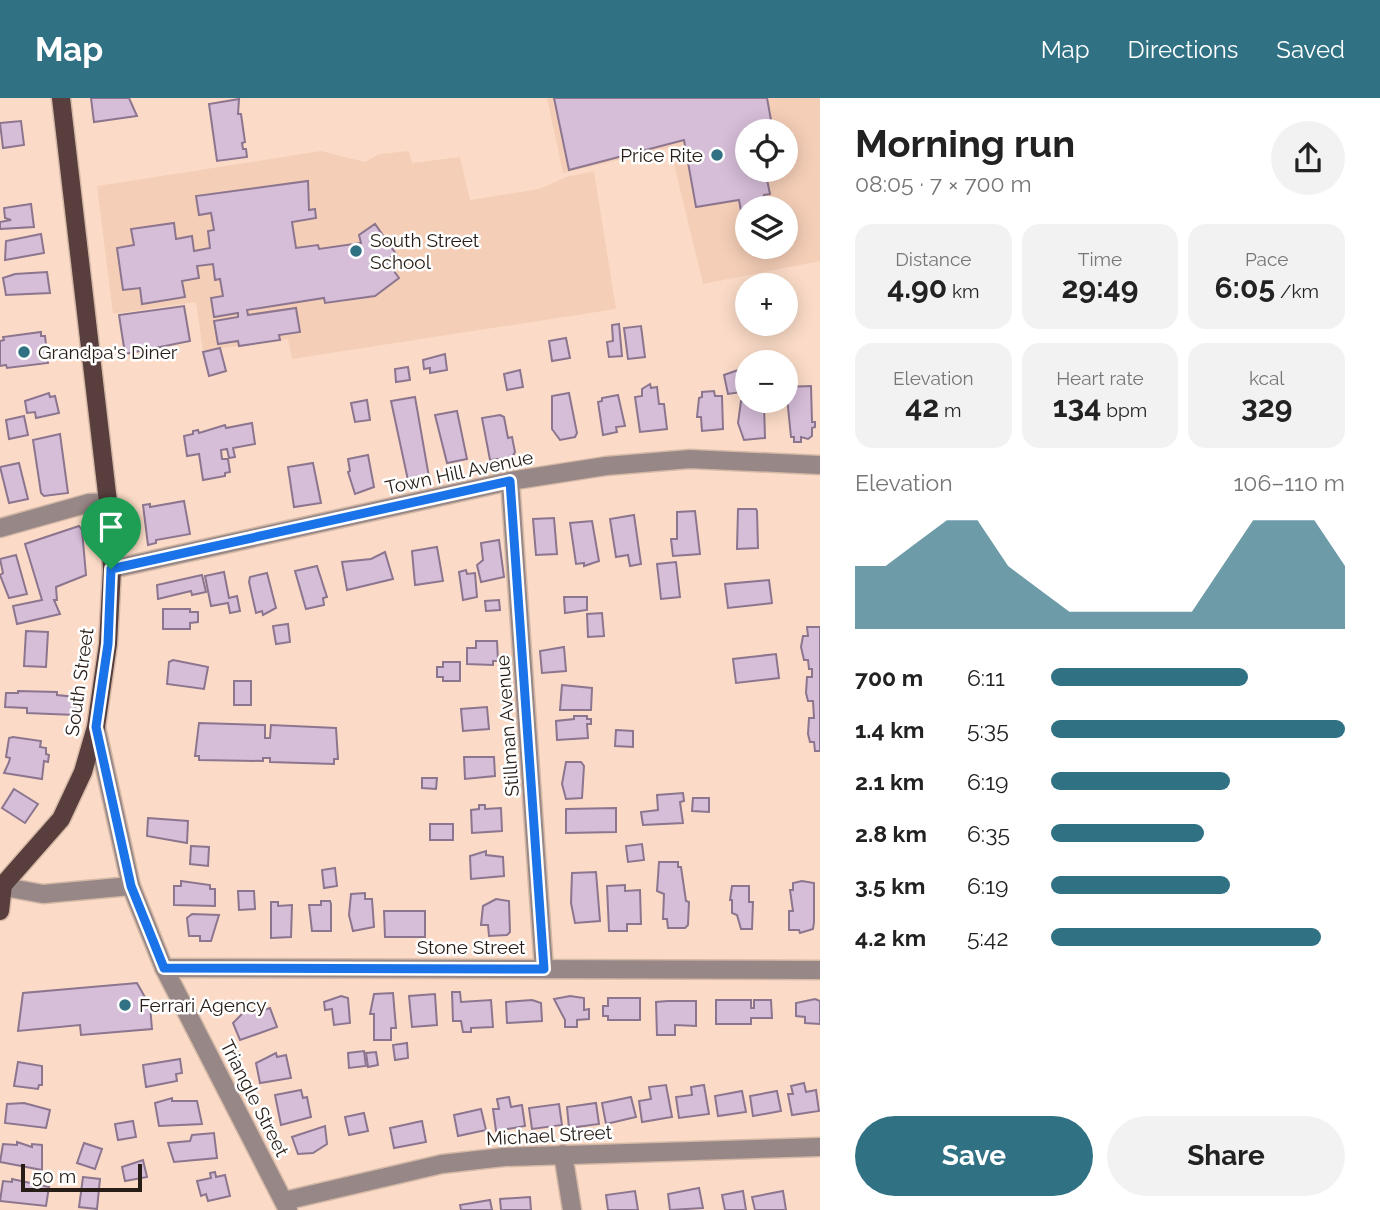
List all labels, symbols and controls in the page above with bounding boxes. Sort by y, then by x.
text: Map [35,30,103,69]
text: Map [1041,35,1090,64]
text: Directions [1128,35,1238,64]
text: Saved [1276,35,1345,64]
map controls [735,119,798,413]
button: locate [735,119,798,182]
text: Morning run [855,121,1075,166]
button: share [1271,121,1345,195]
place label: Price Rite [620,144,703,166]
marker: Price Rite [709,147,725,163]
text: 08:05 · 7 × 700 m [855,170,1032,197]
button: layers [735,196,798,259]
place label: South Street School [370,229,480,273]
marker: South Street School [348,243,364,259]
text: Distance [895,248,971,270]
text: Time [1078,248,1122,270]
text: Pace [1245,248,1288,270]
text: 4.90 [887,270,947,305]
text: 29:49 [1062,270,1138,305]
text: 6:05 [1214,270,1275,305]
button: + [735,273,798,336]
text: km [947,280,980,302]
text: /km [1275,280,1319,302]
place label: Grandpa's Diner [38,341,178,363]
marker: Grandpa's Diner [16,344,32,360]
button: − [735,350,798,413]
text: Elevation [893,367,974,389]
text: Heart rate [1056,367,1144,389]
text: kcal [1249,367,1284,389]
text: 42 [905,389,939,424]
text: 134 [1053,389,1101,424]
text: 329 [1241,389,1292,424]
text: m [939,399,962,421]
text: bpm [1101,399,1147,421]
street label: Town Hill Avenue [383,446,535,498]
text: Elevation [855,469,953,496]
text: 106–110 m [1233,469,1345,496]
pin [81,497,141,569]
icon: arrive [92,508,130,546]
street label: South Street [61,626,98,738]
street label: Stillman Avenue [491,654,523,798]
text: 700 m [855,664,923,691]
text: 6:11 [967,664,1005,691]
text: 1.4 km [855,716,924,743]
text: 5:35 [967,716,1009,743]
text: 2.1 km [855,768,924,795]
text: 6:19 [967,768,1009,795]
text: 2.8 km [855,820,927,847]
text: 6:35 [967,820,1010,847]
text: 3.5 km [855,872,926,899]
text: 6:19 [967,872,1009,899]
text: 4.2 km [855,924,926,951]
text: 5:42 [967,924,1008,951]
street label: Stone Street [417,936,526,958]
place label: Ferrari Agency [139,994,267,1016]
marker: Ferrari Agency [117,997,133,1013]
street label: Triangle Street [216,1036,294,1160]
button: Save [855,1116,1093,1196]
button: Share [1107,1116,1345,1196]
street label: Michael Street [486,1121,613,1149]
scale bar [21,1161,142,1193]
text: 50 m [32,1165,76,1187]

